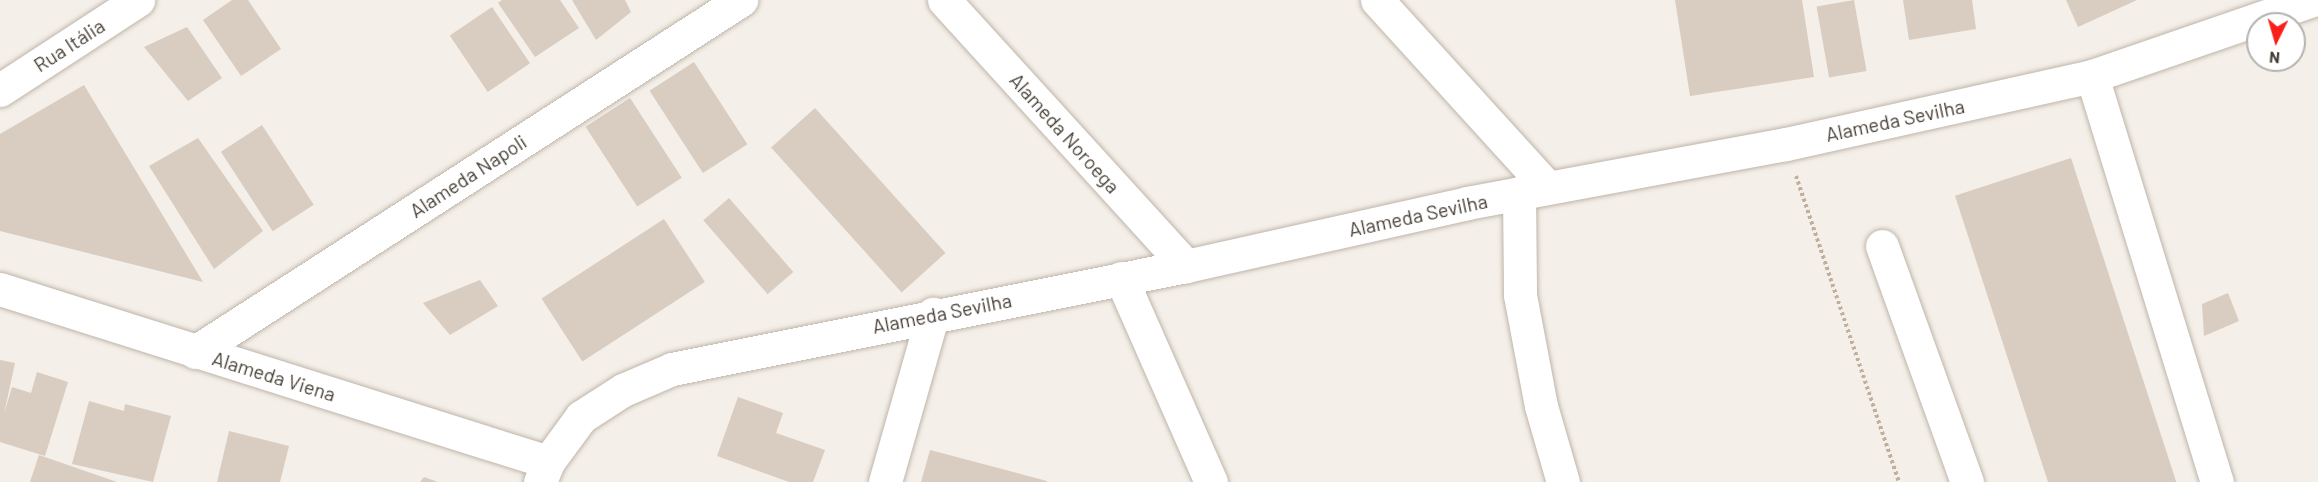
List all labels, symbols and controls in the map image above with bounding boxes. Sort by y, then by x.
north arrow [2246,12,2306,72]
street label: Rua Itália [29,13,109,77]
text: N [2268,49,2281,68]
street label: Alameda Noroega [1005,68,1125,198]
street label: Alameda Sevilha [1823,94,1967,146]
street label: Alameda Napoli [405,129,531,223]
street label: Alameda Sevilha [1346,189,1490,241]
street label: Alameda Sevilha [870,288,1014,338]
street label: Alameda Viena [209,346,339,406]

